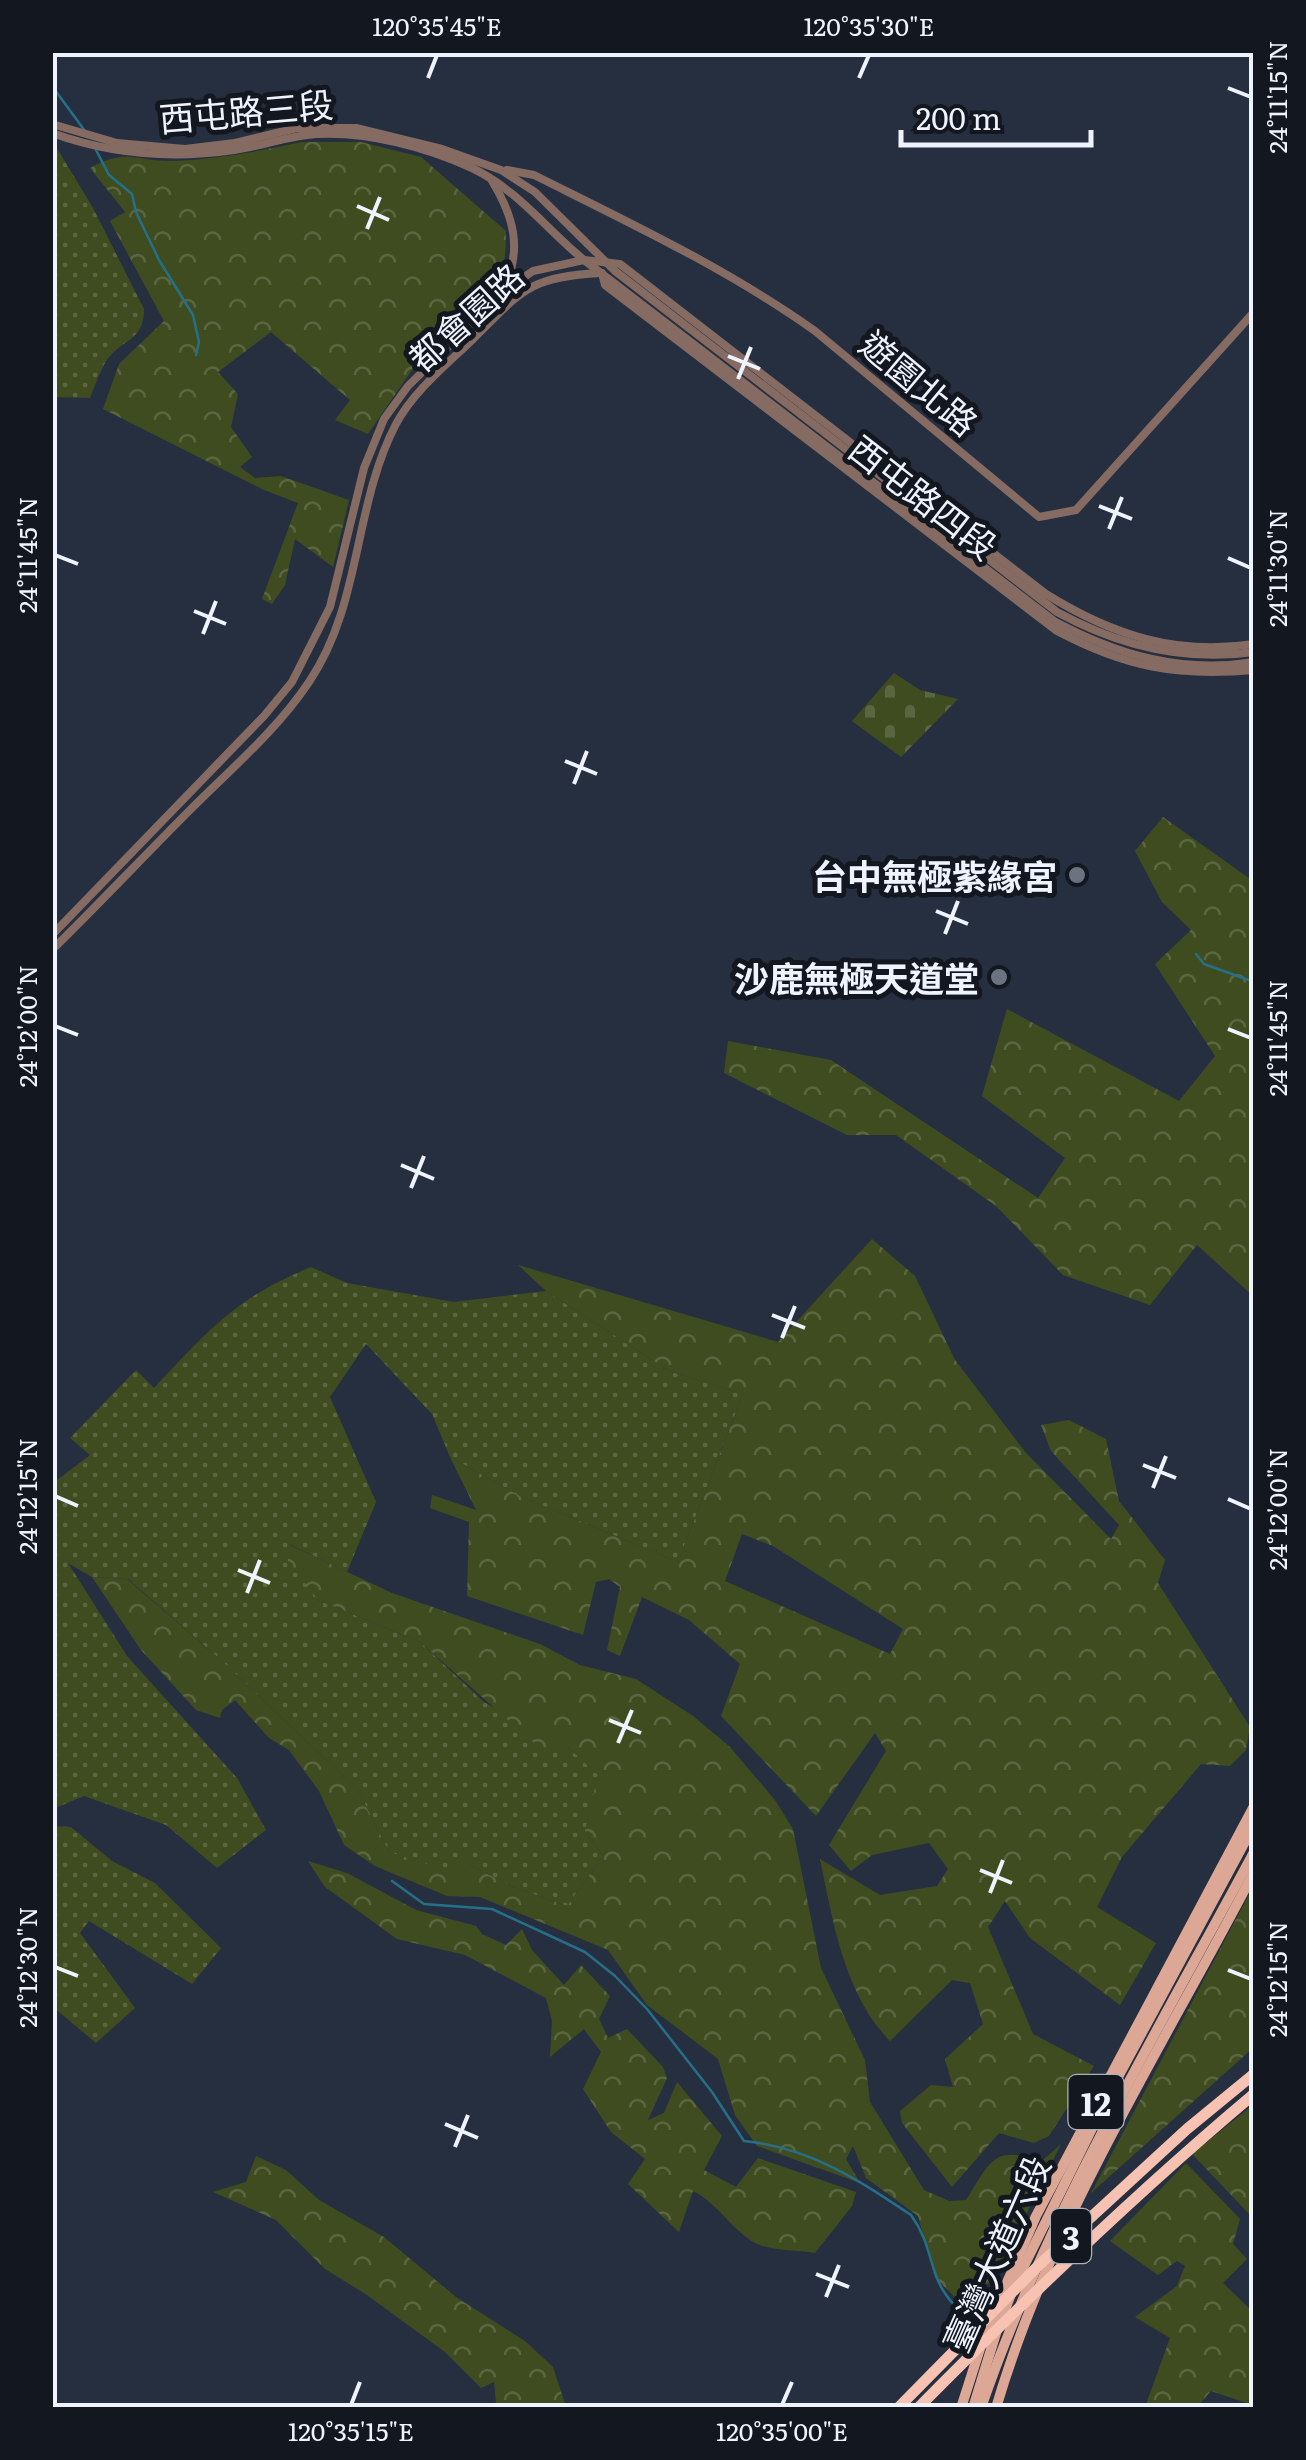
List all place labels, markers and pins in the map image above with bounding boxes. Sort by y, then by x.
place label: 台中無極紫緣宮 [812,849,1057,901]
marker: 台中無極紫緣宮 [1066,864,1088,886]
place label: 沙鹿無極天道堂 [734,951,979,1003]
marker: 沙鹿無極天道堂 [988,966,1010,988]

